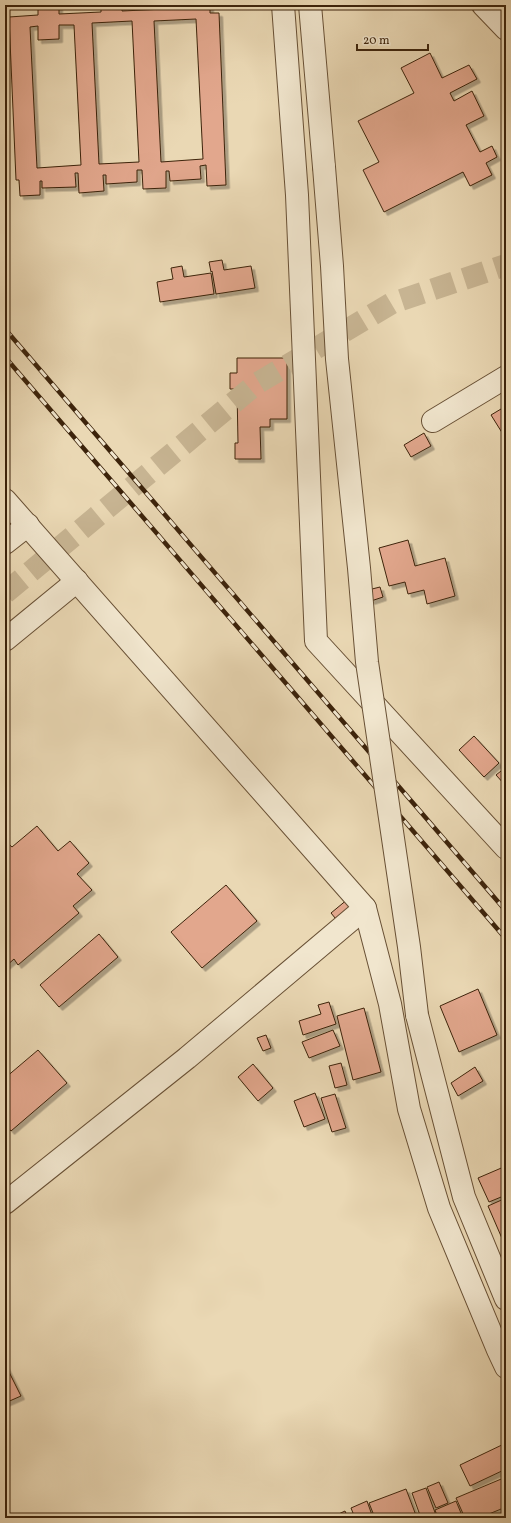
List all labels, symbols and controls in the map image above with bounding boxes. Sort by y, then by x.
scale bar [357,26,428,52]
text: 20 m [363,33,390,49]

